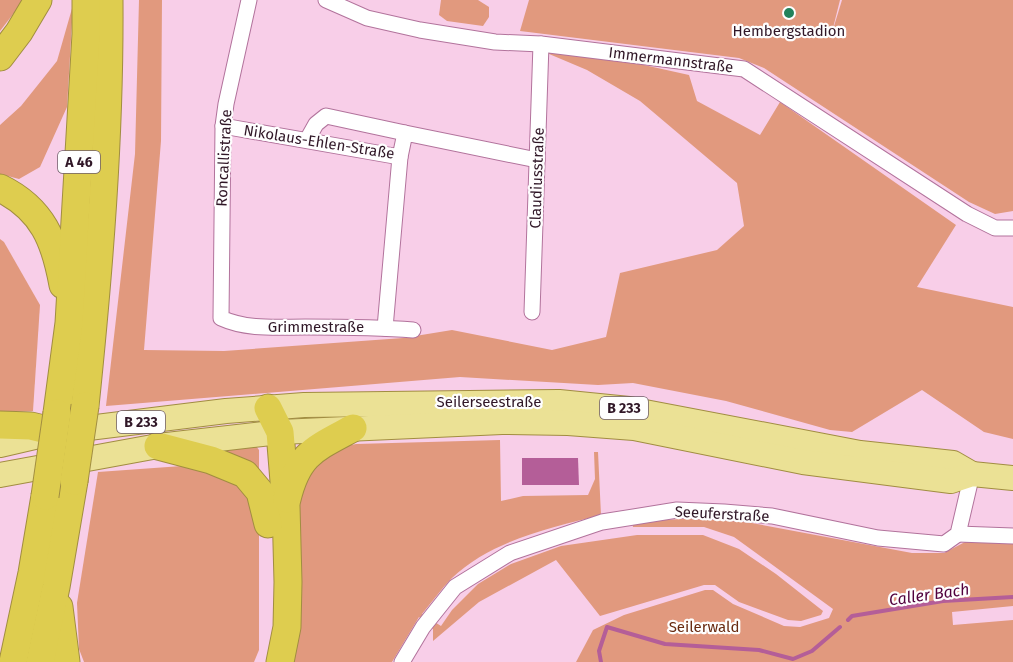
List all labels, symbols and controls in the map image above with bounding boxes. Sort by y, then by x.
marker: Hembergstadion [782,6,796,20]
place label: Hembergstadion [733,22,845,40]
street label: Immermannstraße [608,43,734,77]
street label: Roncallistraße [212,109,236,207]
street label: Nikolaus-Ehlen-Straße [242,121,396,163]
street label: Claudiusstraße [526,127,548,229]
road number: A 46 [58,151,100,173]
street label: Grimmestraße [268,318,364,336]
street label: Seilerseestraße [437,393,541,411]
road number: B 233 [600,397,648,419]
road number: B 233 [117,411,165,433]
street label: Seeuferstraße [674,503,770,525]
water label: Caller Bach [888,579,970,610]
park label: Seilerwald [669,618,739,636]

